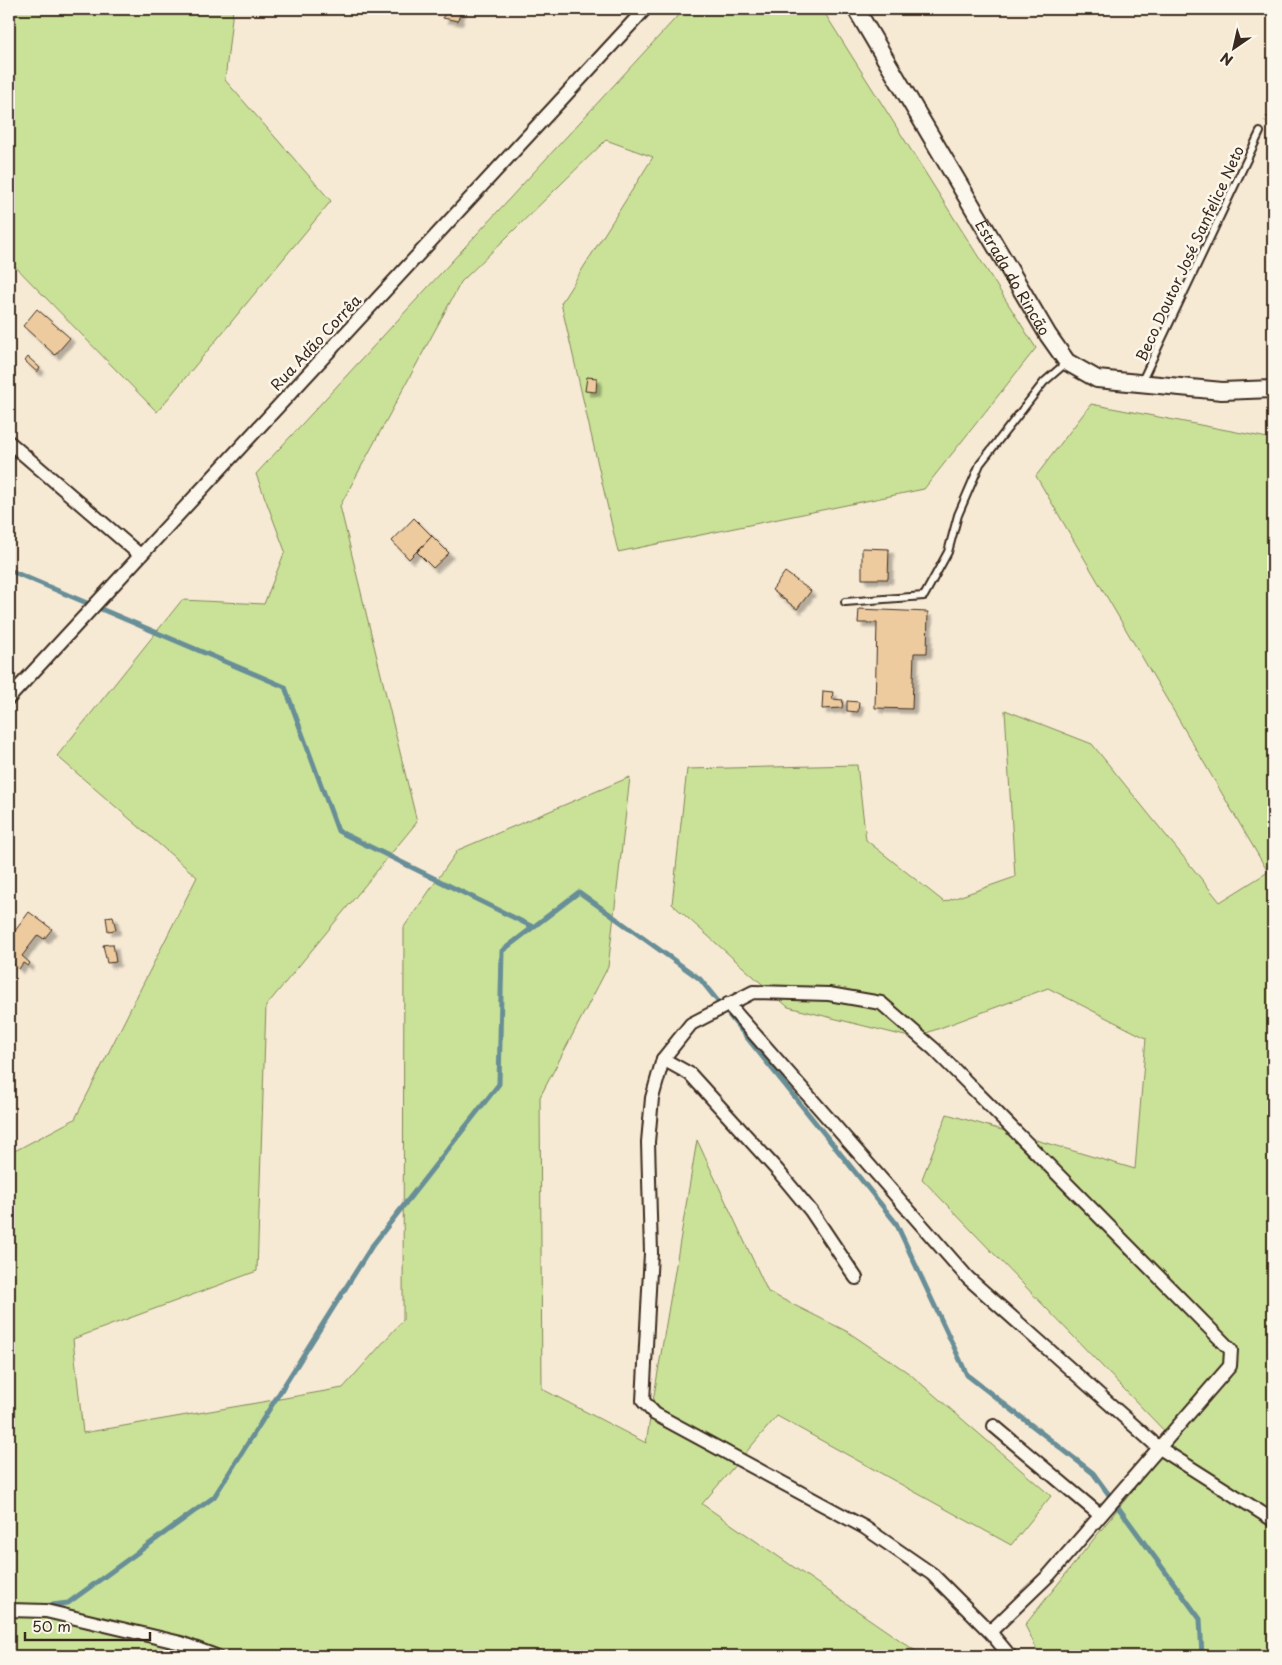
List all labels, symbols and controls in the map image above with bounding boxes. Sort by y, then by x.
north arrow [1210,22,1260,72]
text: N [1216,47,1237,71]
street label: Beco Doutor José Sanfelice Neto [1129,141,1249,365]
street label: Estrada do Rincão [971,215,1057,339]
street label: Rua Adão Corrêa [264,288,366,395]
scale bar [25,1610,150,1642]
text: 50 m [32,1614,71,1637]

